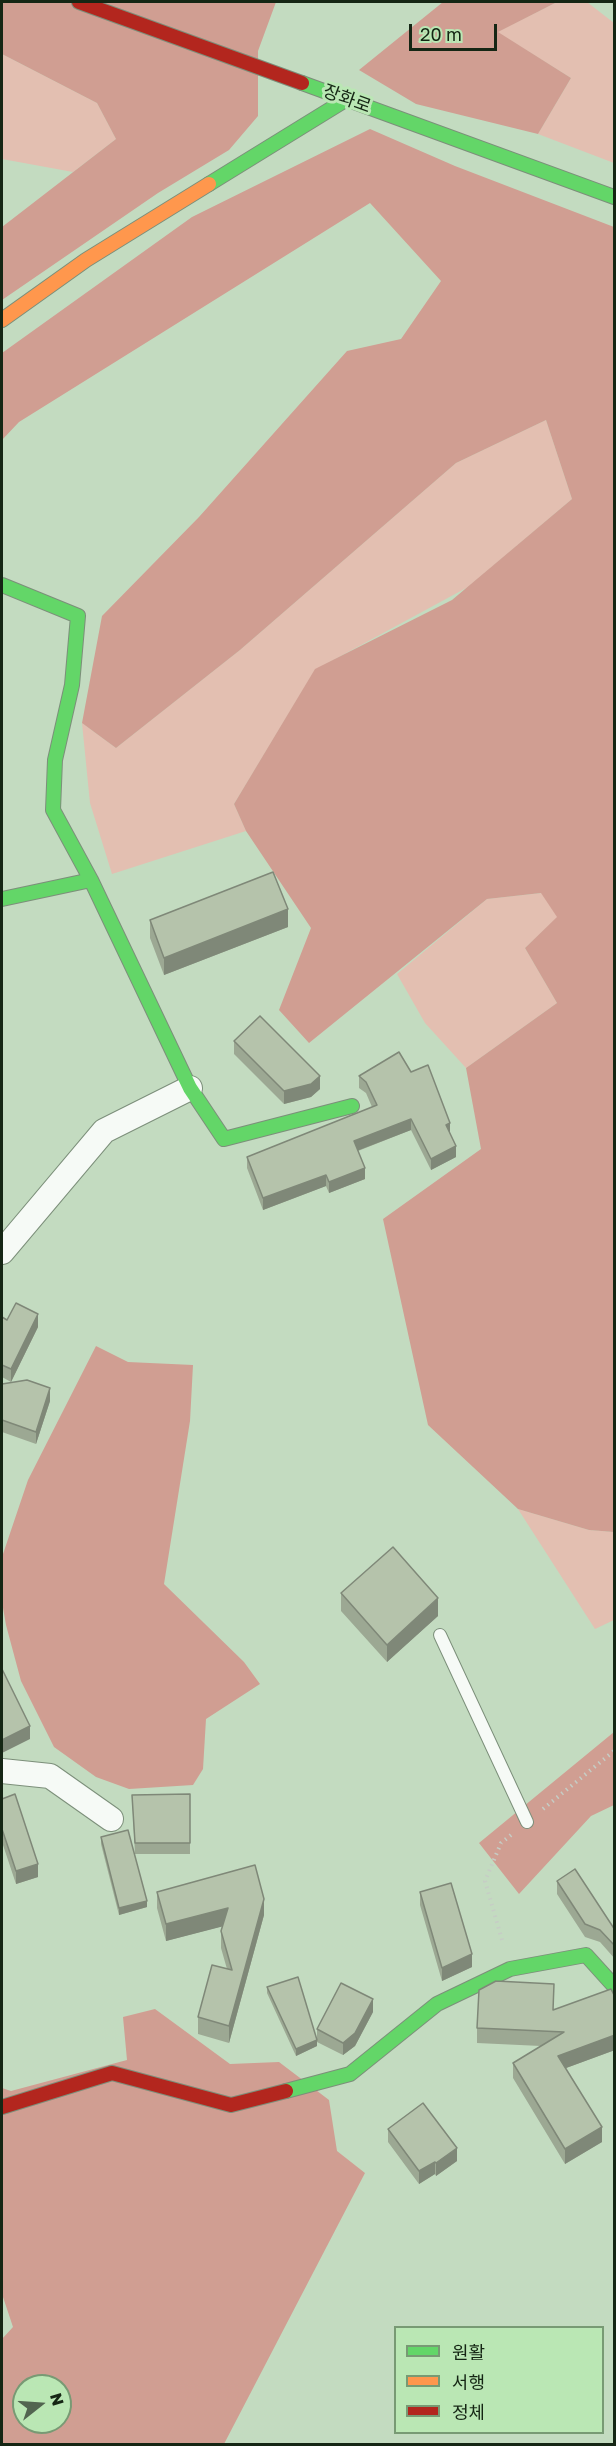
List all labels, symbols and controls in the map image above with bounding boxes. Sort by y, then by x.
scale bar [412,12,500,50]
text: 20 m [420,23,462,45]
street label: 장화로 [320,80,374,118]
legend [394,2326,604,2434]
text: 원활 [452,2341,485,2363]
text: 서행 [452,2371,485,2393]
north arrow [12,2374,72,2434]
text: N [46,2391,69,2408]
text: 정체 [452,2401,485,2423]

